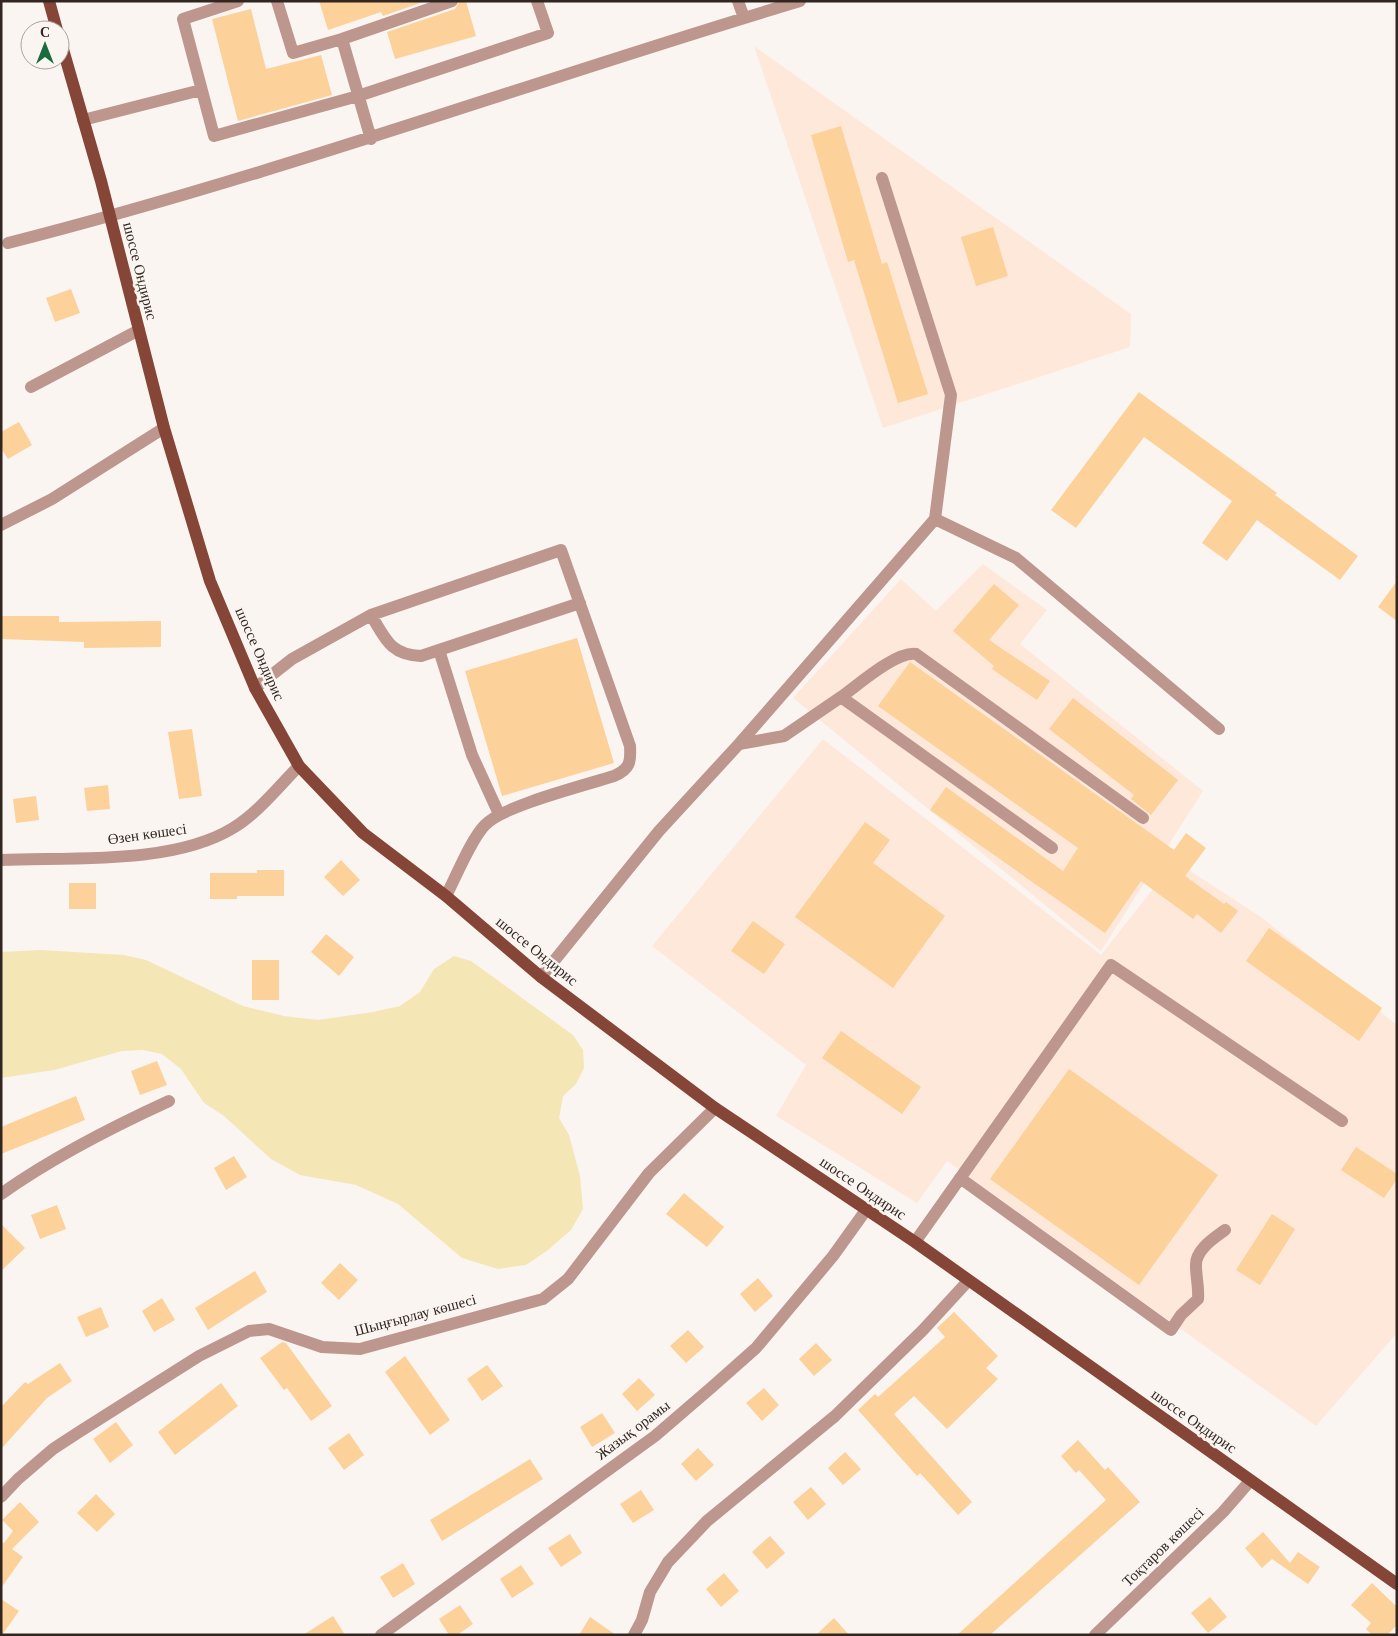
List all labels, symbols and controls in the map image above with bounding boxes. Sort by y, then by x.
north arrow [20,20,70,70]
text: С [40,25,50,40]
street label: шоссе Ондирис [120,221,160,322]
street label: шоссе Ондирис [232,605,288,703]
street label: Өзен көшесі [107,821,187,847]
street label: шоссе Ондирис [493,913,581,989]
street label: шоссе Ондирис [817,1153,909,1223]
street label: Шыңғырлау көшесі [352,1291,478,1339]
street label: шоссе Ондирис [1148,1386,1240,1456]
street label: Жазық орамы [593,1397,673,1463]
street label: Тоқтаров көшесі [1119,1504,1207,1590]

